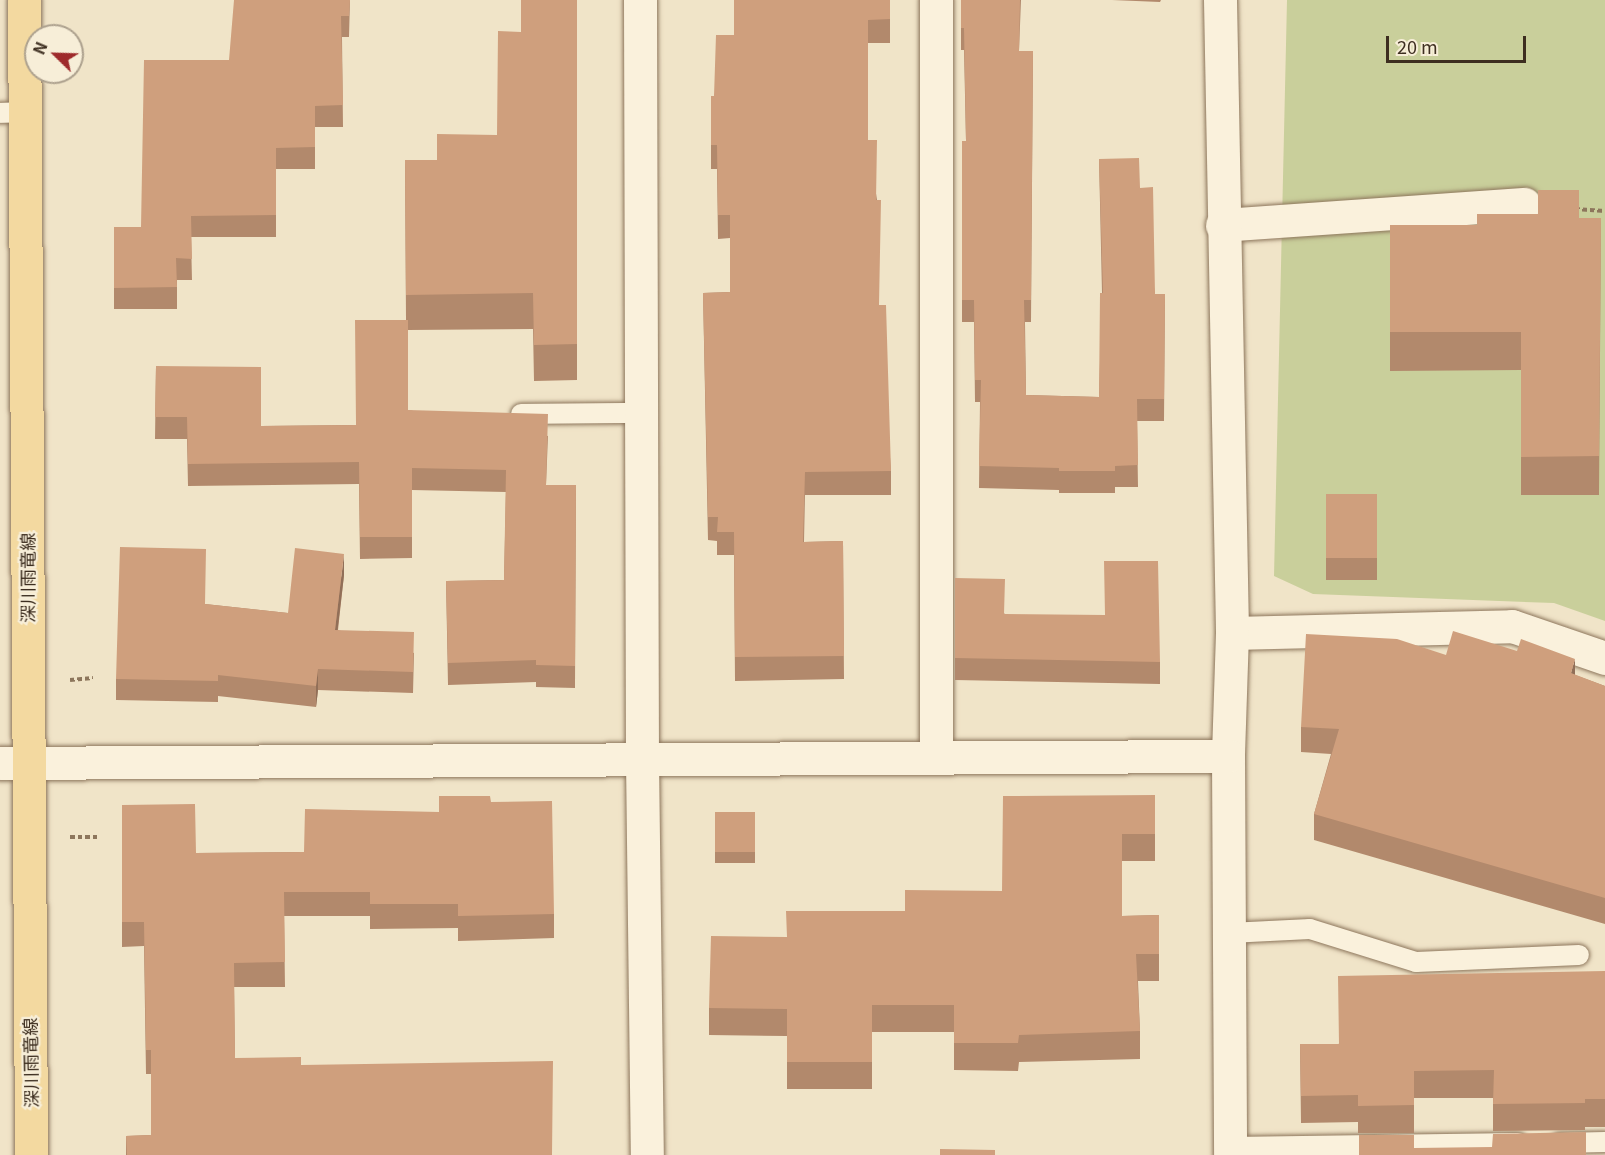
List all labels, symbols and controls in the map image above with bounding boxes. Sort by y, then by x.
north arrow [24,24,84,84]
scale bar [1389,24,1528,62]
text: 20 m [1397,33,1438,59]
text: N [26,38,53,58]
street label: 深川雨竜線 [16,533,38,623]
street label: 深川雨竜線 [18,1018,42,1108]

